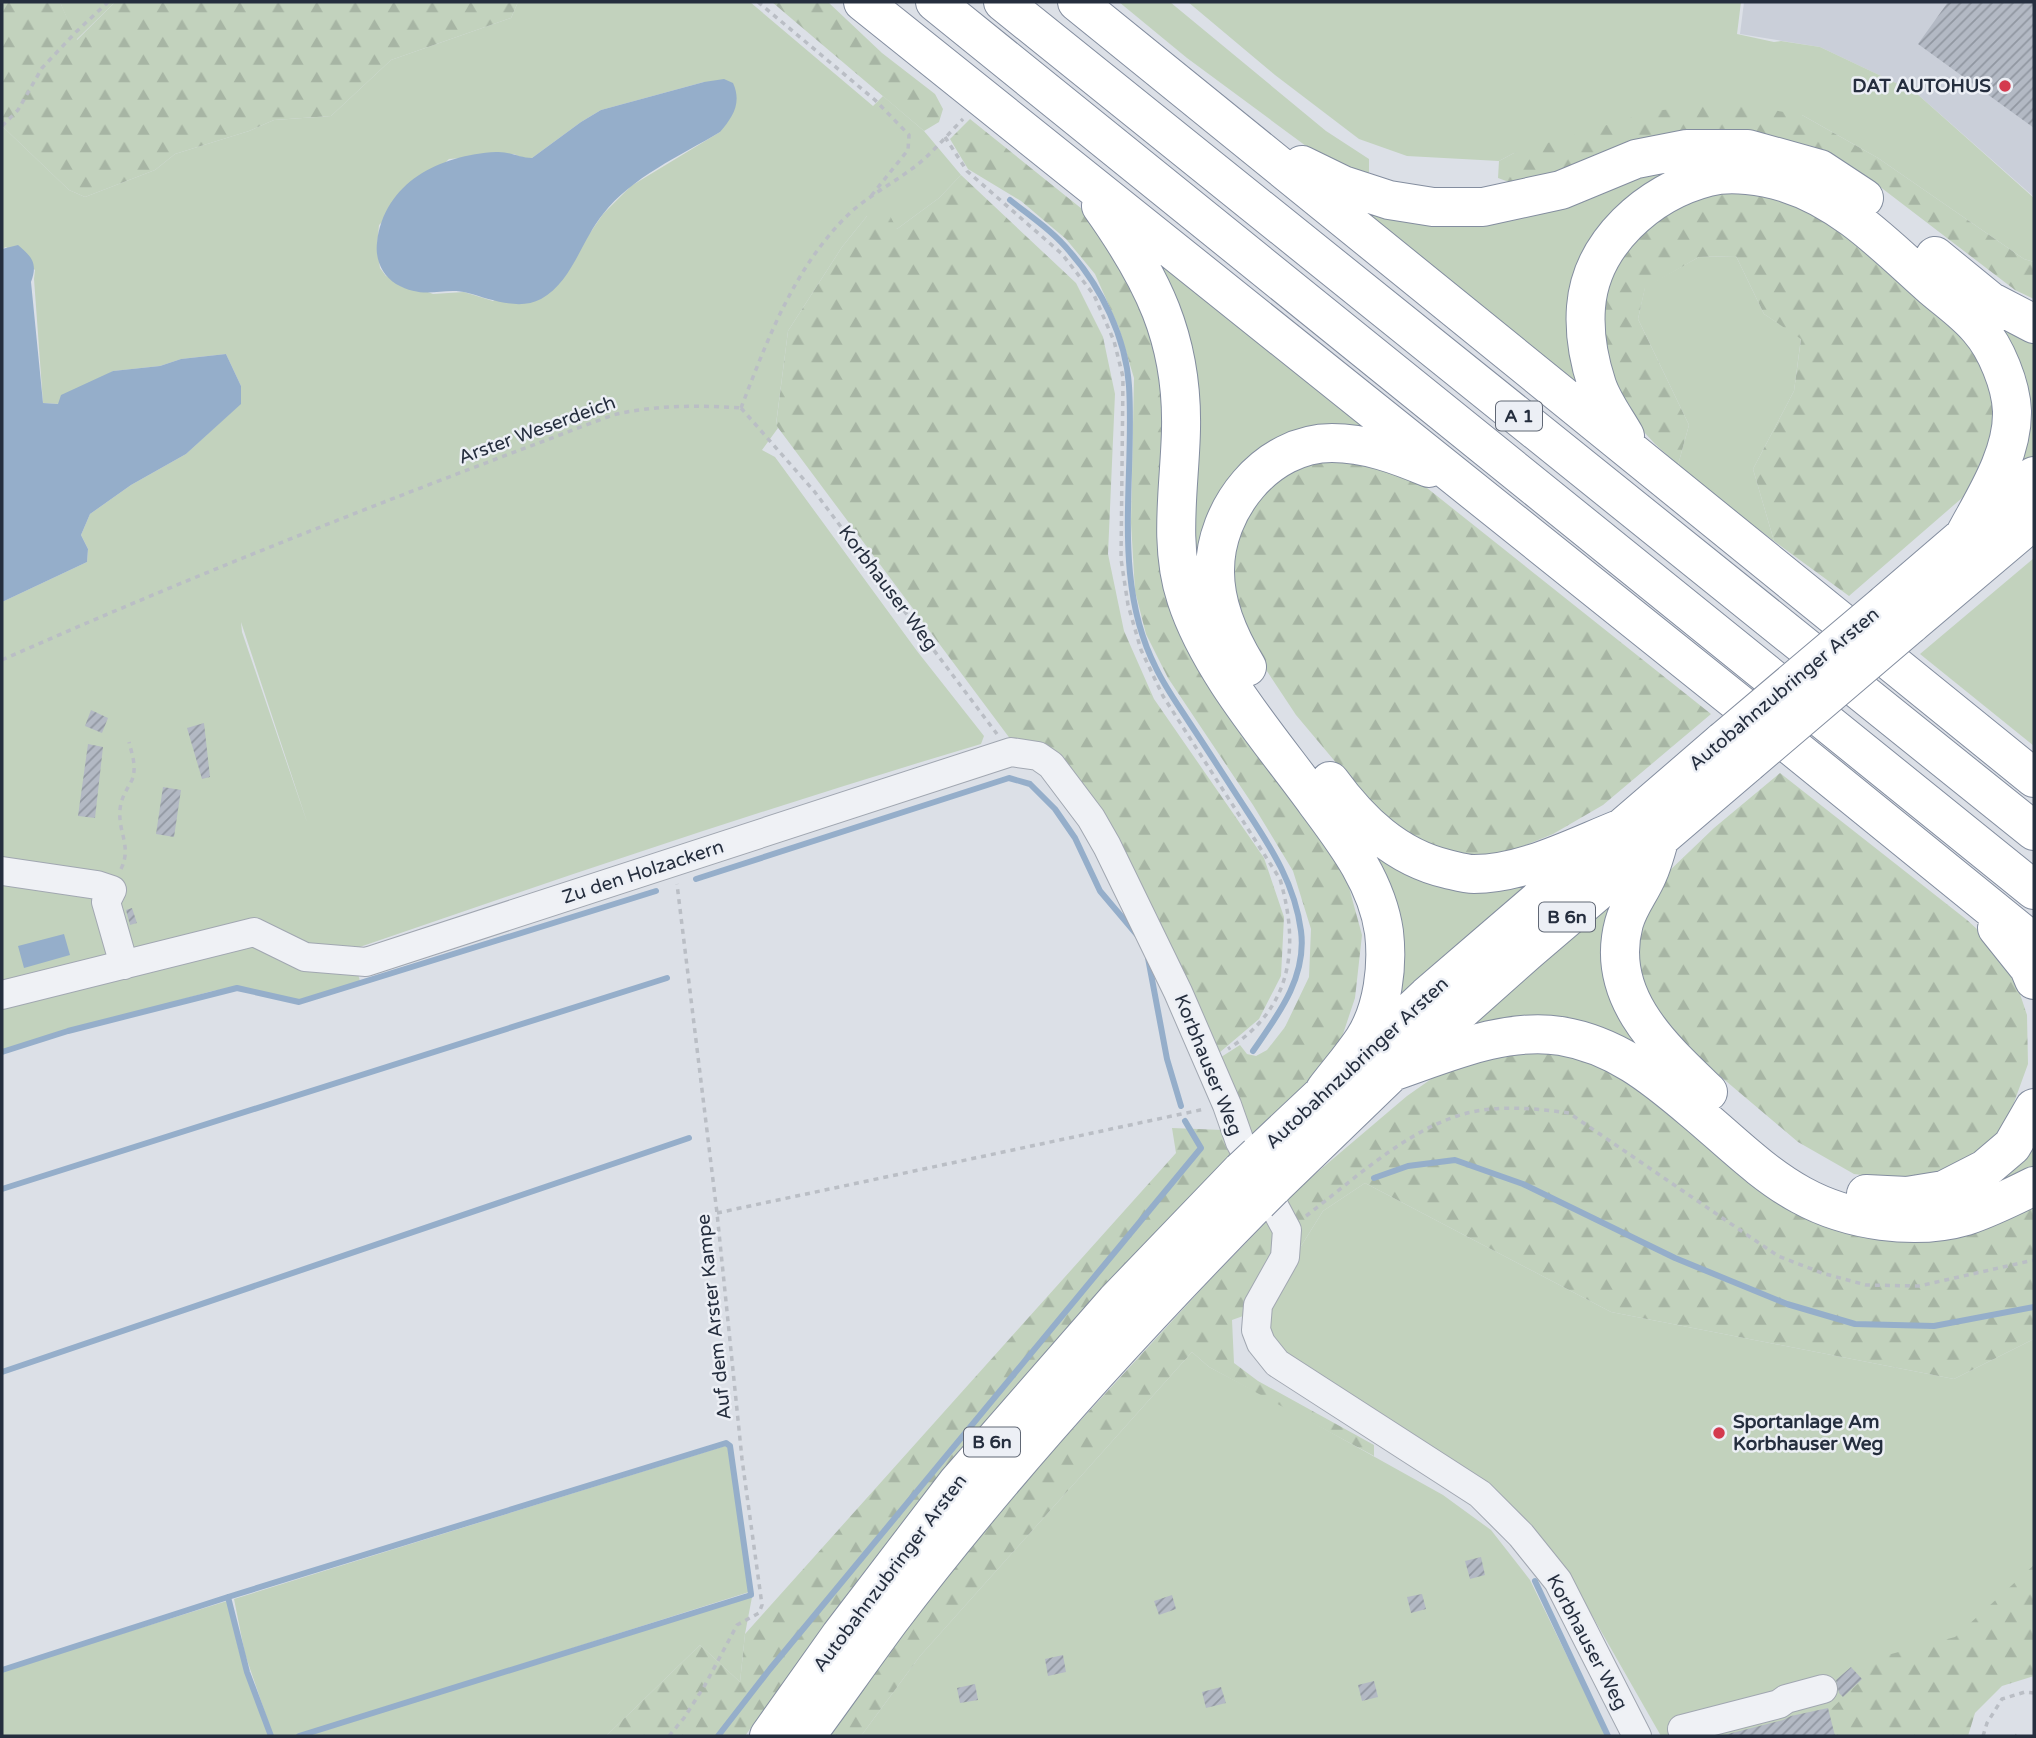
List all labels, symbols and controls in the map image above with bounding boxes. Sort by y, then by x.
place label: DAT AUTOHUS [1852,75,1991,97]
marker: DAT AUTOHUS [1997,78,2013,94]
street label: Arster Weserdeich [455,391,619,469]
road number: A 1 [1496,402,1542,430]
street label: Korbhauser Weg [834,521,942,655]
street label: Autobahnzubringer Arsten [1684,603,1884,775]
street label: Zu den Holzackern [560,836,726,908]
road number: B 6n [1539,902,1595,932]
street label: Autobahnzubringer Arsten [1261,973,1453,1153]
street label: Korbhauser Weg [1170,991,1246,1139]
street label: Auf dem Arster Kampe [692,1213,736,1421]
place label: Sportanlage Am Korbhauser Weg [1733,1411,1883,1456]
marker: Sportanlage Am Korbhauser Weg [1711,1425,1727,1441]
road number: B 6n [964,1428,1020,1456]
street label: Autobahnzubringer Arsten [809,1470,971,1676]
street label: Korbhauser Weg [1542,1570,1632,1714]

